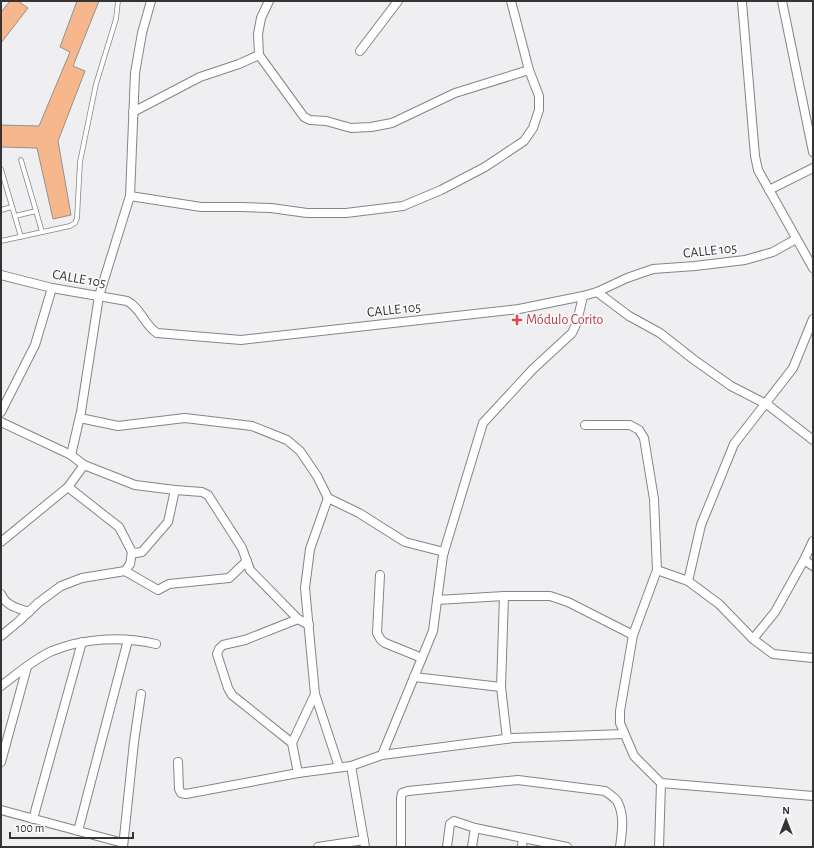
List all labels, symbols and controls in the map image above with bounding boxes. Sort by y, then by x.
street label: CALLE 105 [682,241,738,261]
street label: CALLE 105 [51,267,107,291]
street label: CALLE 105 [366,300,422,320]
place label: Módulo Corito [526,313,604,327]
marker: Módulo Corito [511,314,523,326]
north arrow [766,800,806,840]
text: N [782,805,790,816]
scale bar [10,814,133,840]
text: 100 m [16,822,44,834]

